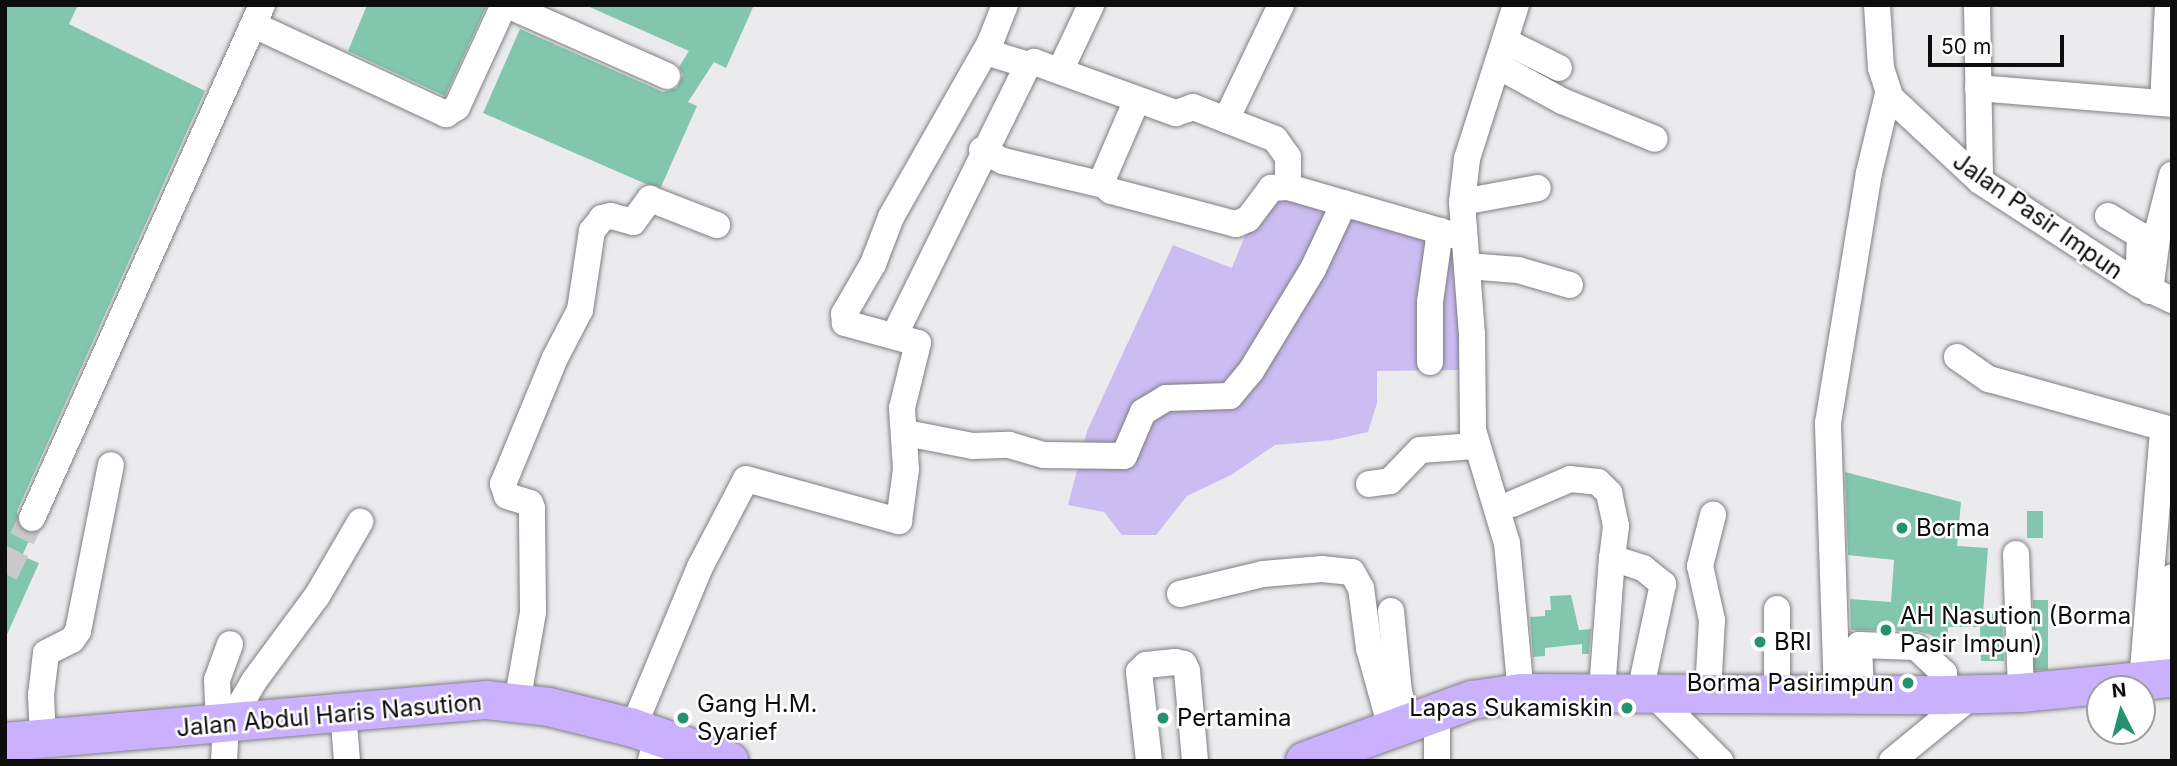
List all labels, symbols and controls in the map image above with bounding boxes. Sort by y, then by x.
scale bar [1932,21,2068,65]
text: 50 m [1941,34,1991,59]
street label: Jalan Pasir Impun [1947,147,2129,285]
place label: Borma [1916,514,1990,542]
marker: Borma [1894,520,1910,536]
place label: AH Nasution (Borma Pasir Impun) [1900,602,2131,658]
marker: AH Nasution (Borma Pasir Impun) [1878,622,1894,638]
place label: BRI [1774,628,1812,656]
marker: BRI [1752,634,1768,650]
place label: Borma Pasirimpun [1687,669,1894,697]
marker: Borma Pasirimpun [1900,675,1916,691]
north arrow [2086,675,2156,745]
text: N [2111,678,2127,703]
street label: Jalan Abdul Haris Nasution [175,687,483,743]
place label: Gang H.M. Syarief [697,690,817,746]
place label: Lapas Sukamiskin [1409,694,1613,722]
marker: Lapas Sukamiskin [1619,700,1635,716]
place label: Pertamina [1177,704,1292,732]
marker: Gang H.M. Syarief [675,710,691,726]
marker: Pertamina [1155,710,1171,726]

